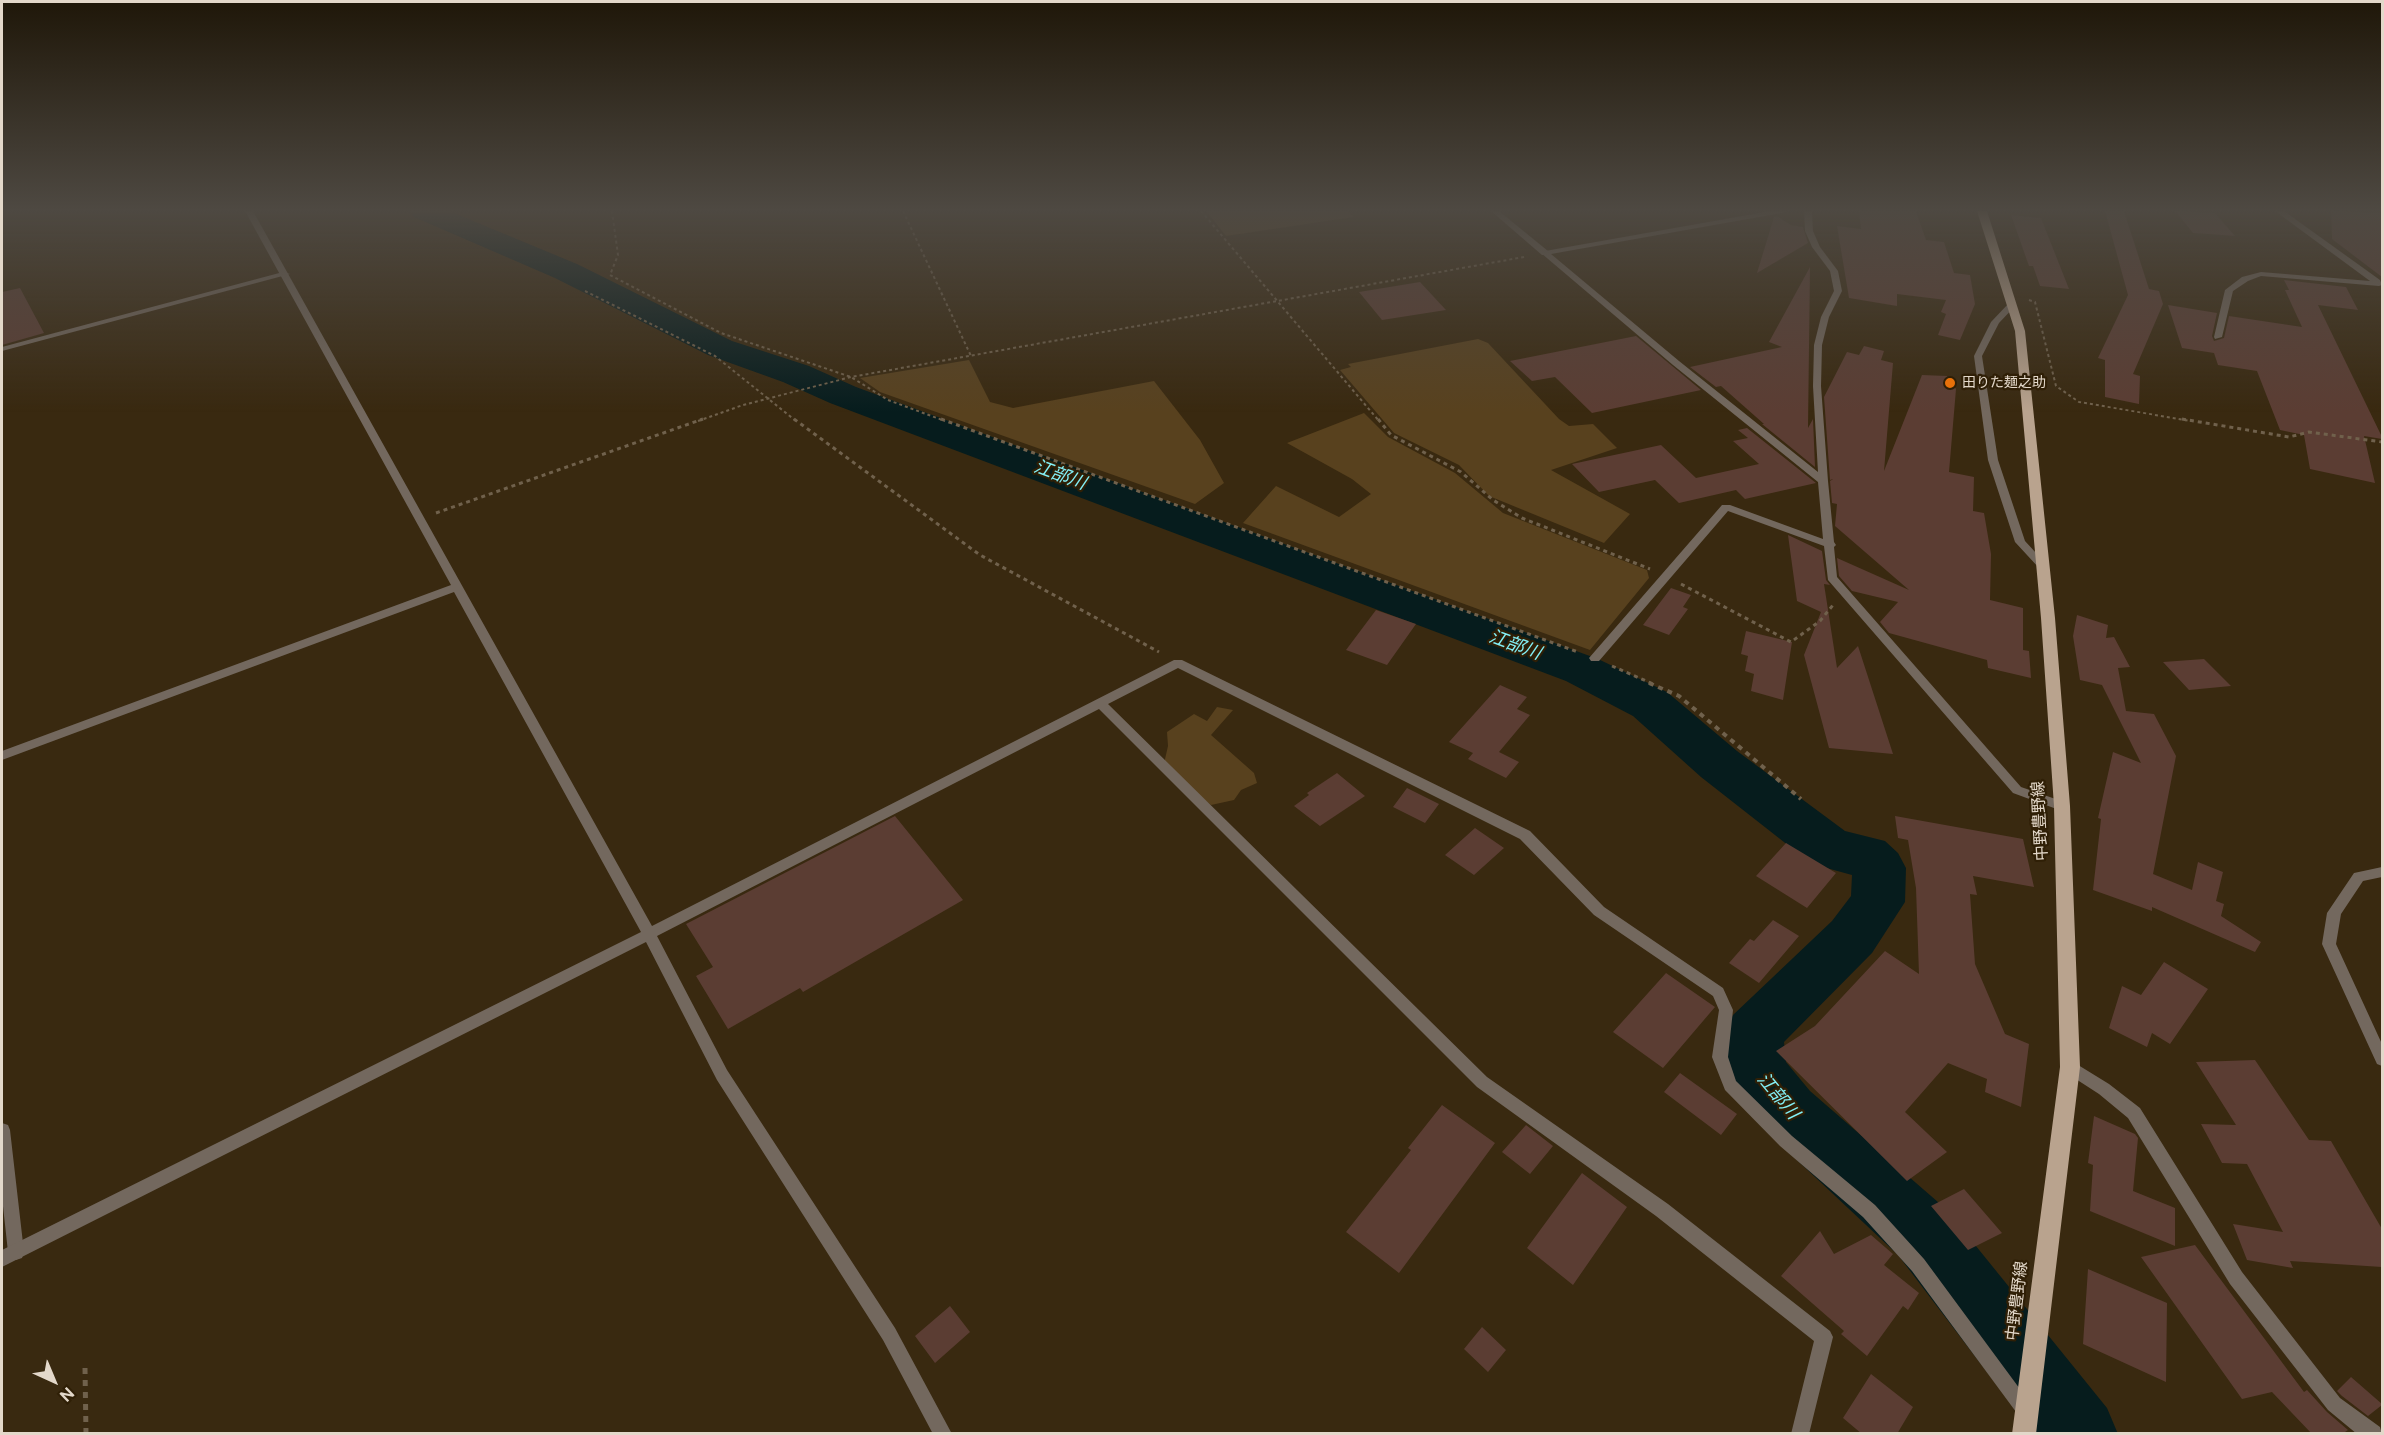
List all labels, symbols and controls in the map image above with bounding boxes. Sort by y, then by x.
place label: 田りた麺之助 [1962,375,2046,391]
marker: 田りた麺之助 [1943,376,1957,390]
water label: 江部川 [1031,456,1089,494]
water label: 江部川 [1486,626,1544,664]
street label: 中野豊野線 [2028,781,2052,861]
water label: 江部川 [1752,1068,1804,1124]
street label: 中野豊野線 [2003,1260,2031,1342]
north arrow [24,1351,84,1411]
text: N [56,1383,78,1405]

